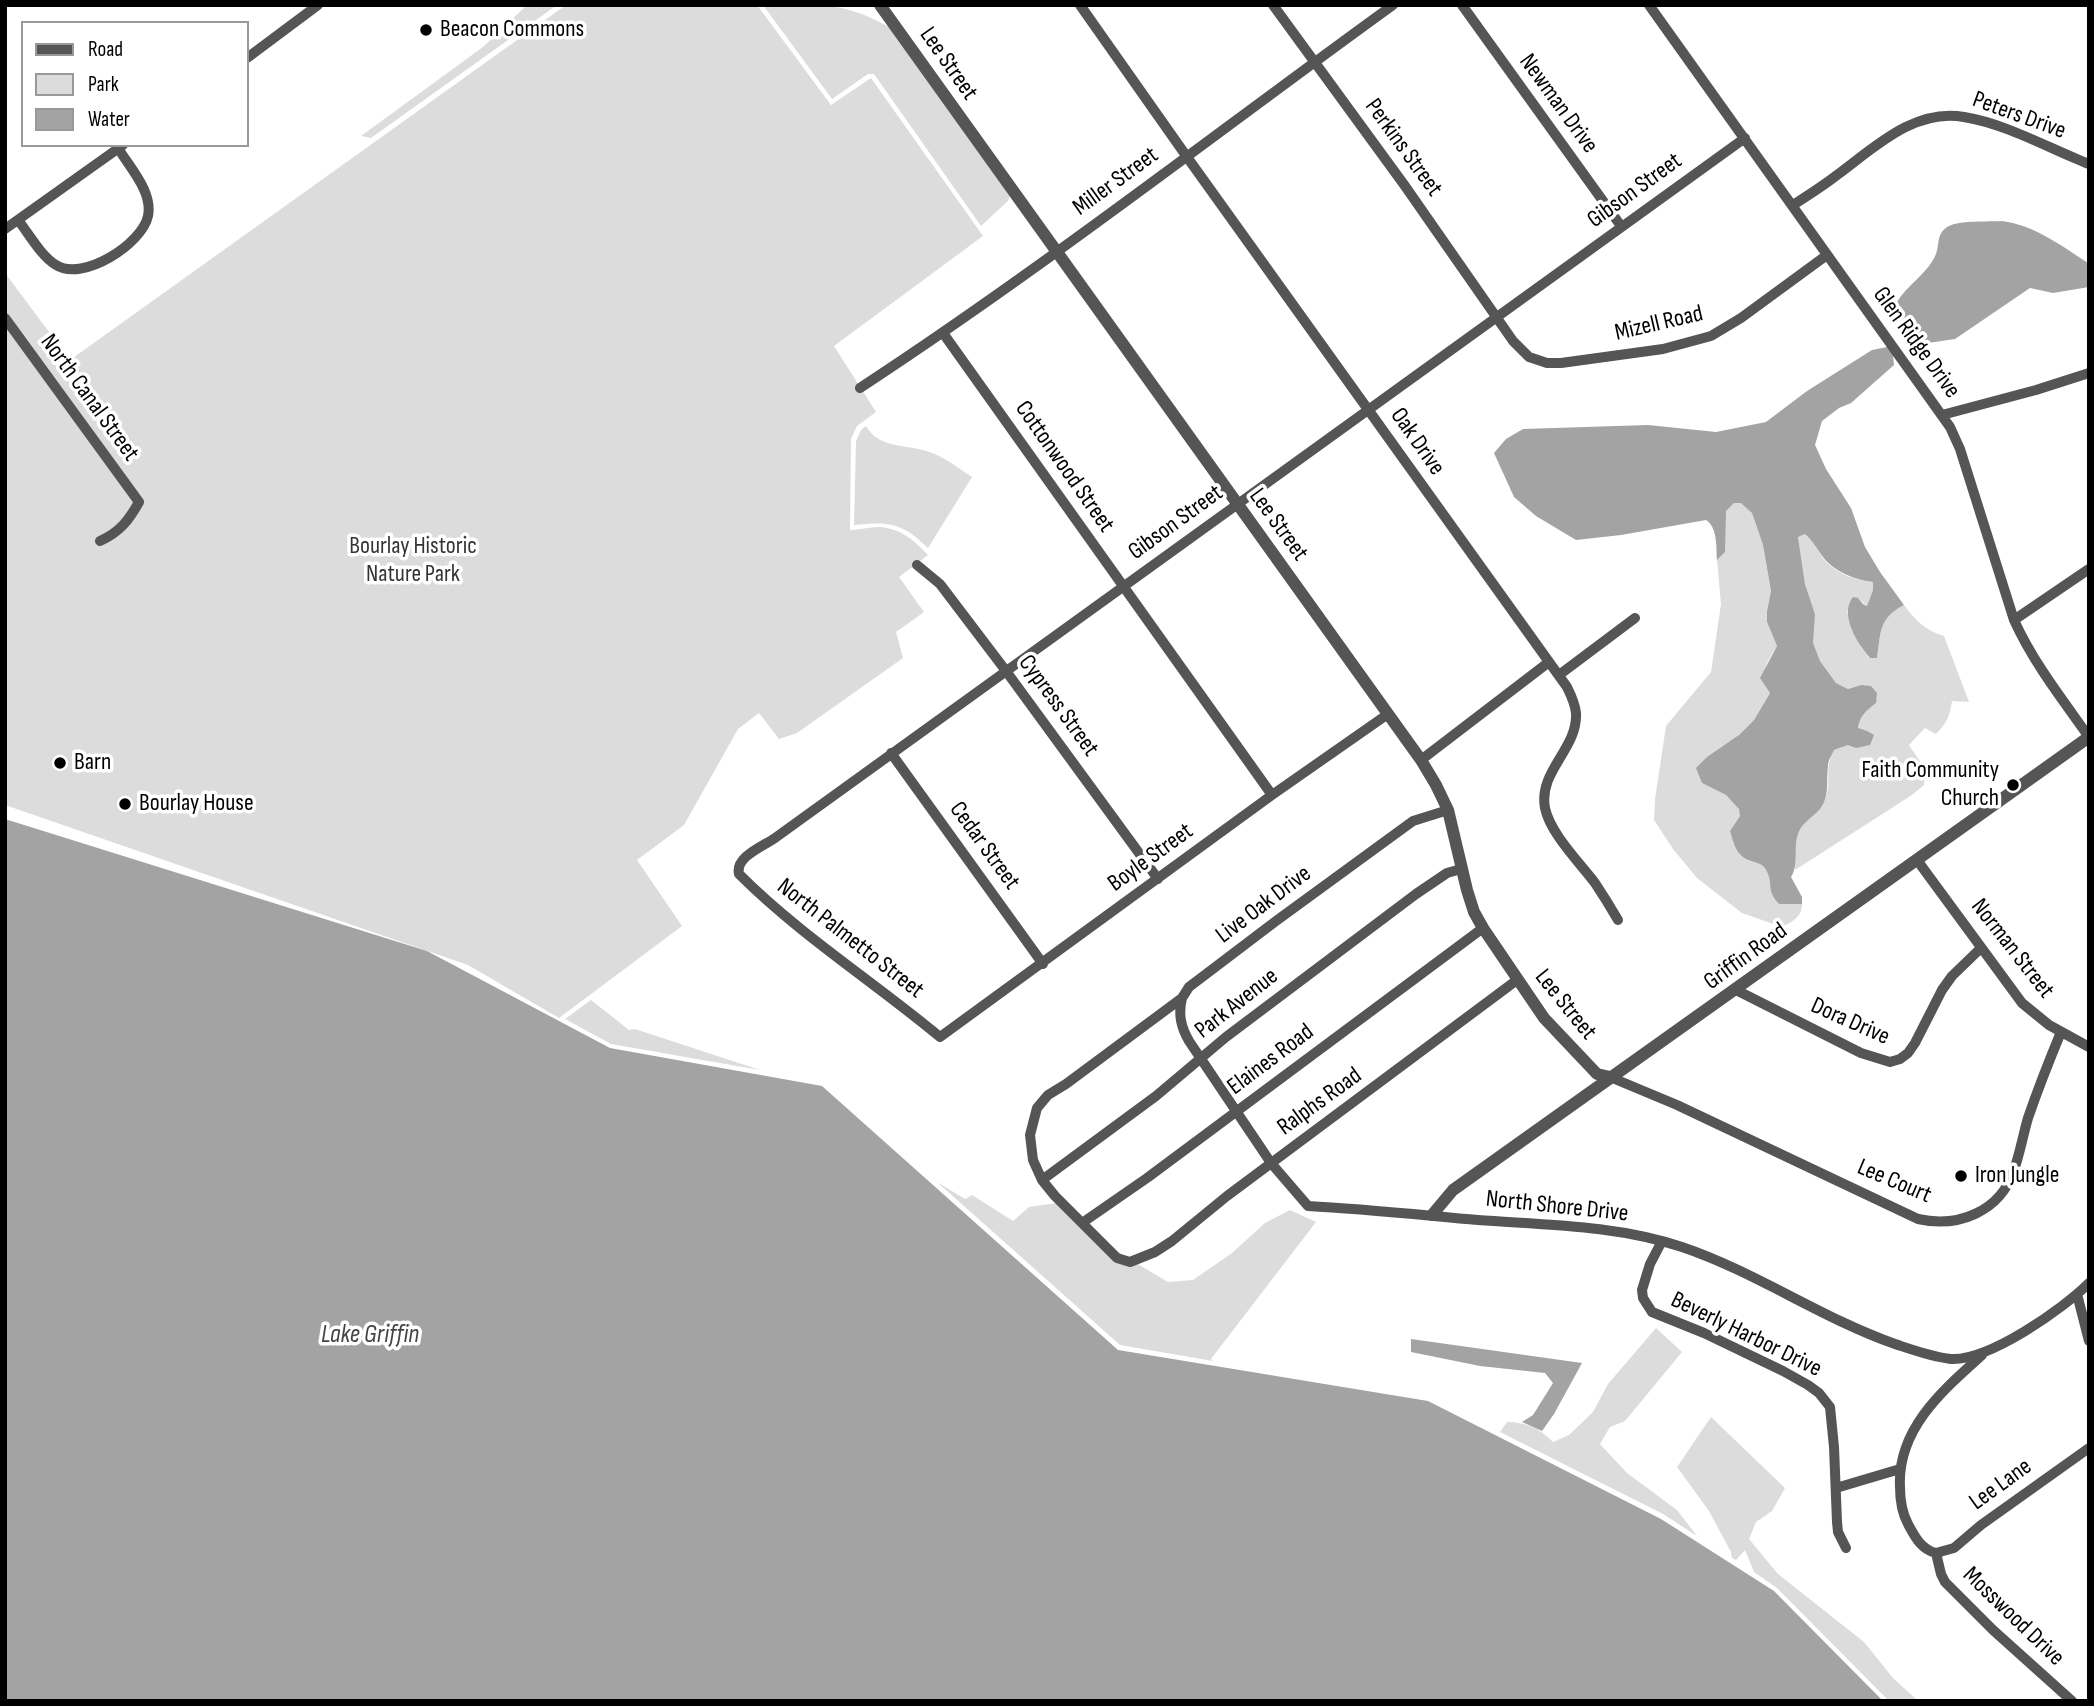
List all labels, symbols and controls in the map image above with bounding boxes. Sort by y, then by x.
place label: Beacon Commons [440,16,584,44]
legend [21,21,248,147]
marker: Beacon Commons [418,22,434,38]
street label: Lee Street [913,22,983,106]
text: Road [88,37,123,62]
street label: Newman Drive [1512,49,1604,159]
text: Park [88,72,119,97]
street label: Peters Drive [1968,86,2070,146]
street label: Perkins Street [1358,94,1448,202]
text: Water [88,107,130,132]
street label: Miller Street [1068,141,1164,223]
street label: Gibson Street [1582,147,1688,235]
street label: Glen Ridge Drive [1866,282,1966,404]
street label: Mizell Road [1612,300,1706,348]
street label: North Canal Street [33,329,145,467]
street label: Cottonwood Street [1008,396,1120,538]
street label: Oak Drive [1383,403,1451,481]
street label: Gibson Street [1123,479,1229,567]
street label: Lee Street [1242,483,1314,567]
park label: Bourlay Historic Nature Park [349,533,477,589]
street label: Cypress Street [1012,650,1104,762]
place label: Barn [74,749,111,777]
marker: Barn [52,755,68,771]
place label: Faith Community Church [1862,757,1999,813]
marker: Faith Community Church [2005,777,2021,793]
place label: Bourlay House [139,790,254,818]
marker: Bourlay House [117,796,133,812]
street label: Cedar Street [942,796,1026,896]
street label: Boyle Street [1103,817,1199,899]
street label: Live Oak Drive [1211,860,1317,950]
street label: North Palmetto Street [771,873,929,1005]
street label: Norman Street [1964,893,2060,1005]
street label: Griffin Road [1699,917,1793,997]
street label: Park Avenue [1190,963,1284,1045]
street label: Lee Street [1528,964,1602,1046]
street label: Dora Drive [1806,992,1894,1052]
street label: Elaines Road [1222,1018,1320,1102]
street label: Ralphs Road [1272,1062,1368,1142]
street label: Lee Court [1853,1154,1935,1210]
place label: Iron Jungle [1975,1162,2059,1190]
marker: Iron Jungle [1953,1168,1969,1184]
street label: North Shore Drive [1484,1185,1630,1229]
street label: Beverly Harbor Drive [1666,1286,1826,1384]
water label: Lake Griffin [321,1319,419,1351]
street label: Lee Lane [1964,1453,2038,1517]
street label: Mosswood Drive [1956,1561,2070,1673]

